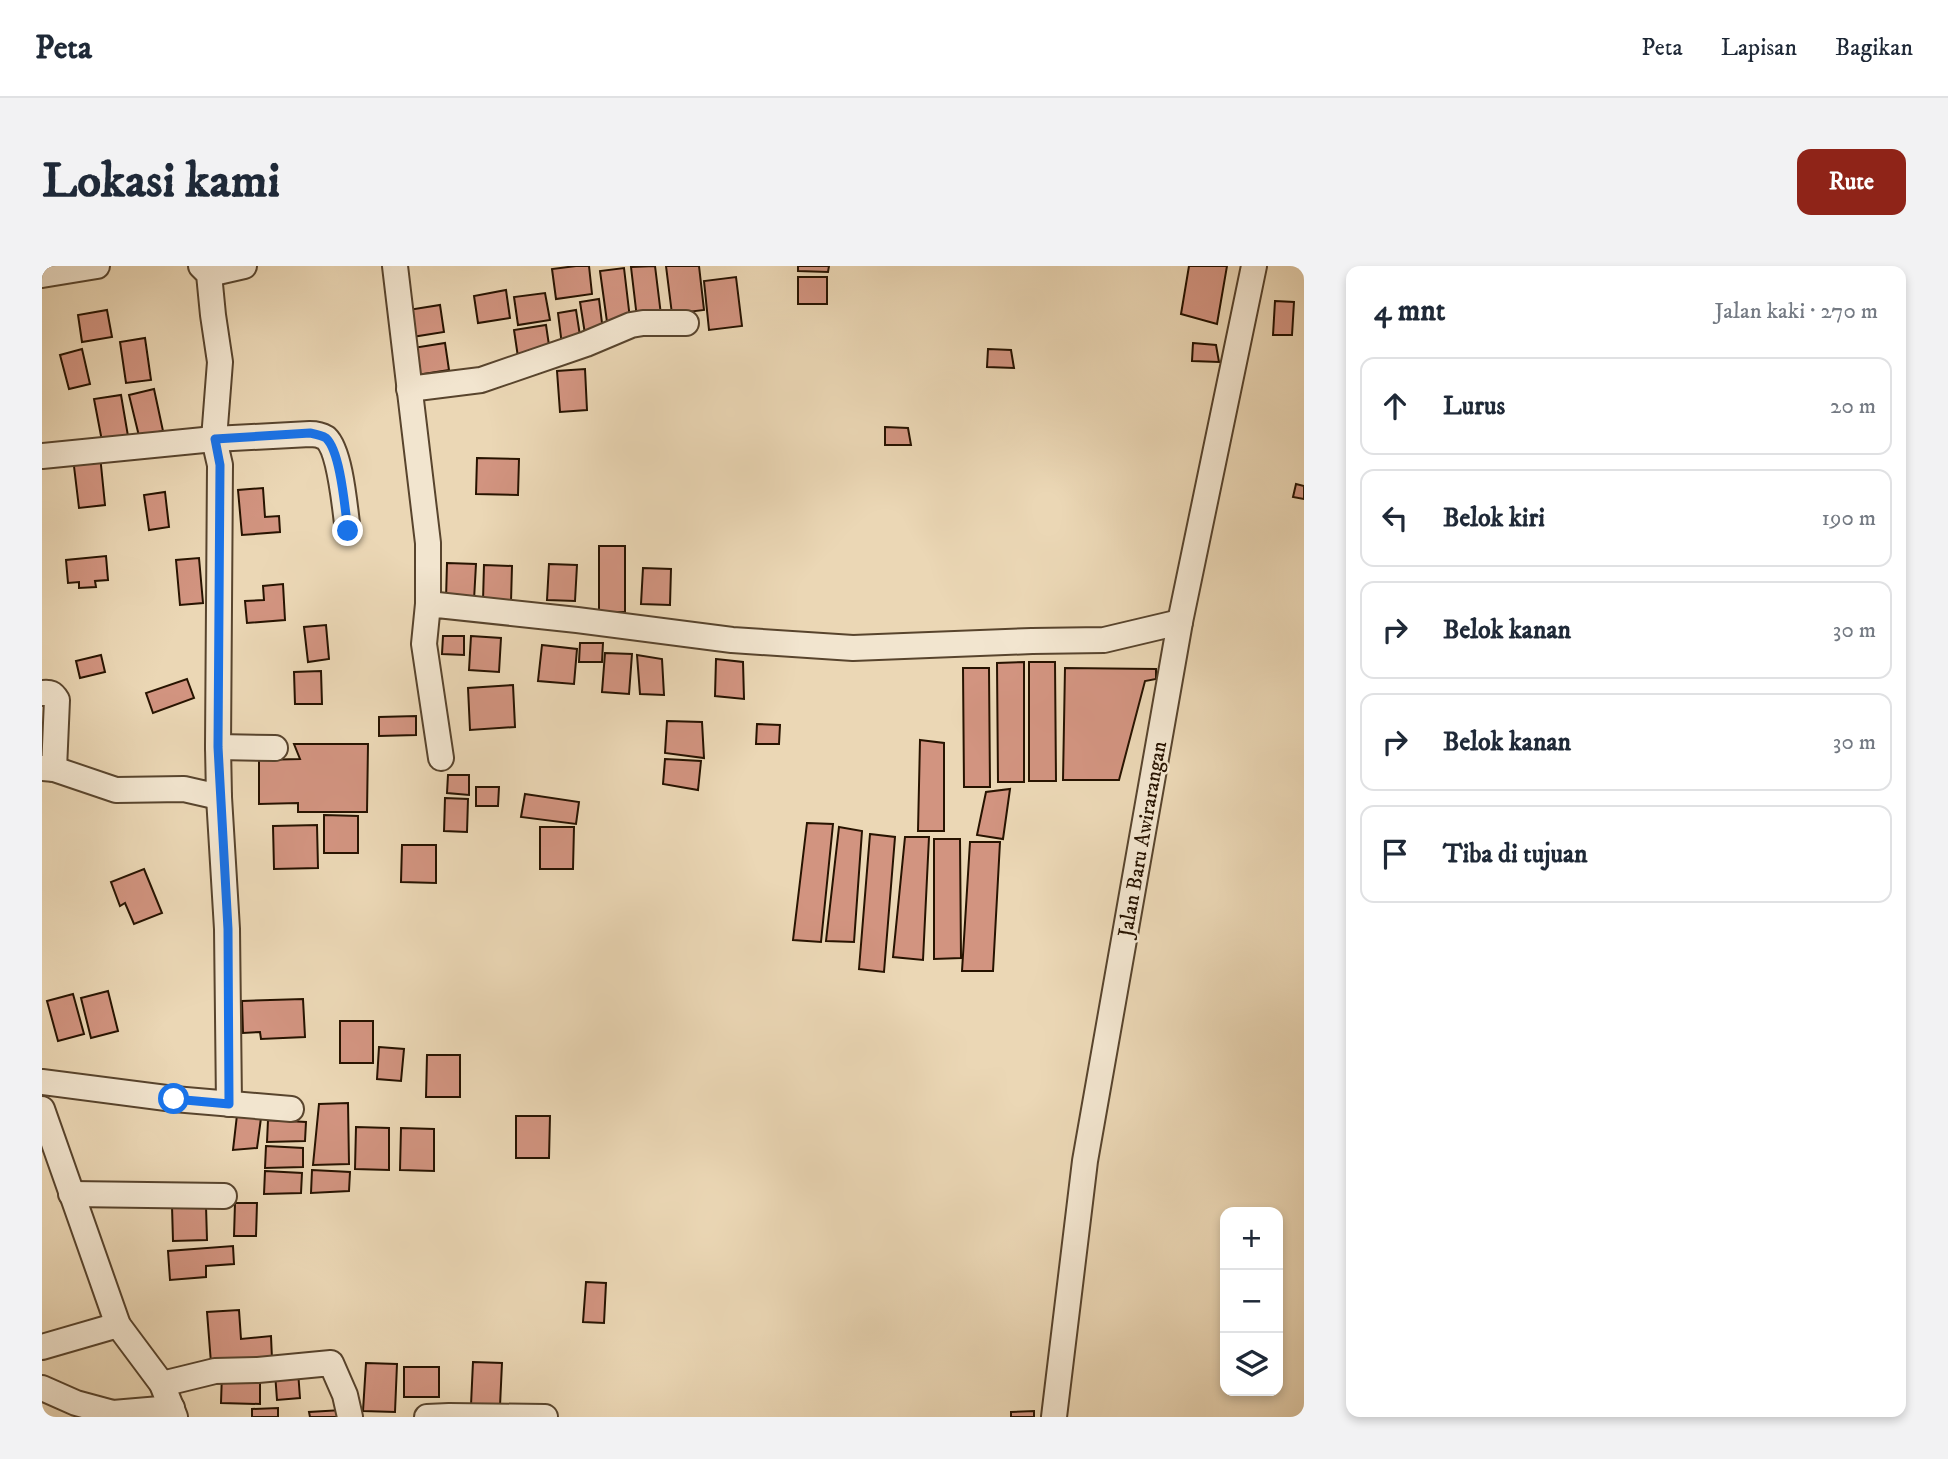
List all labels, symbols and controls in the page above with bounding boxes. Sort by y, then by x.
text: Peta [35,28,92,69]
text: Peta [1641,33,1683,63]
text: Lapisan [1721,33,1797,63]
text: Bagikan [1835,33,1913,63]
button: Rute [1797,149,1906,215]
text: Lokasi kami [42,151,280,213]
text: 4 mnt [1374,293,1445,330]
text: Jalan kaki · 270 m [1715,297,1878,326]
icon: ahead [1376,387,1414,425]
text: Lurus [1443,390,1505,423]
text: 20 m [1830,392,1876,421]
icon: left [1376,499,1414,537]
text: Belok kiri [1443,502,1545,535]
text: 190 m [1822,504,1876,533]
route end [332,515,363,546]
icon: right [1376,611,1414,649]
text: Belok kanan [1443,614,1571,647]
text: 30 m [1833,616,1876,645]
icon: right [1376,723,1414,761]
text: Belok kanan [1443,726,1571,759]
text: 30 m [1833,728,1876,757]
street label: Jalan Baru Awirarangan [1113,739,1173,941]
icon: arrive [1376,835,1414,873]
text: Tiba di tujuan [1443,838,1588,871]
route start [158,1083,189,1114]
map controls [1220,1207,1283,1396]
button: + [1220,1207,1283,1270]
button: − [1220,1270,1283,1333]
button: layers [1220,1333,1283,1396]

